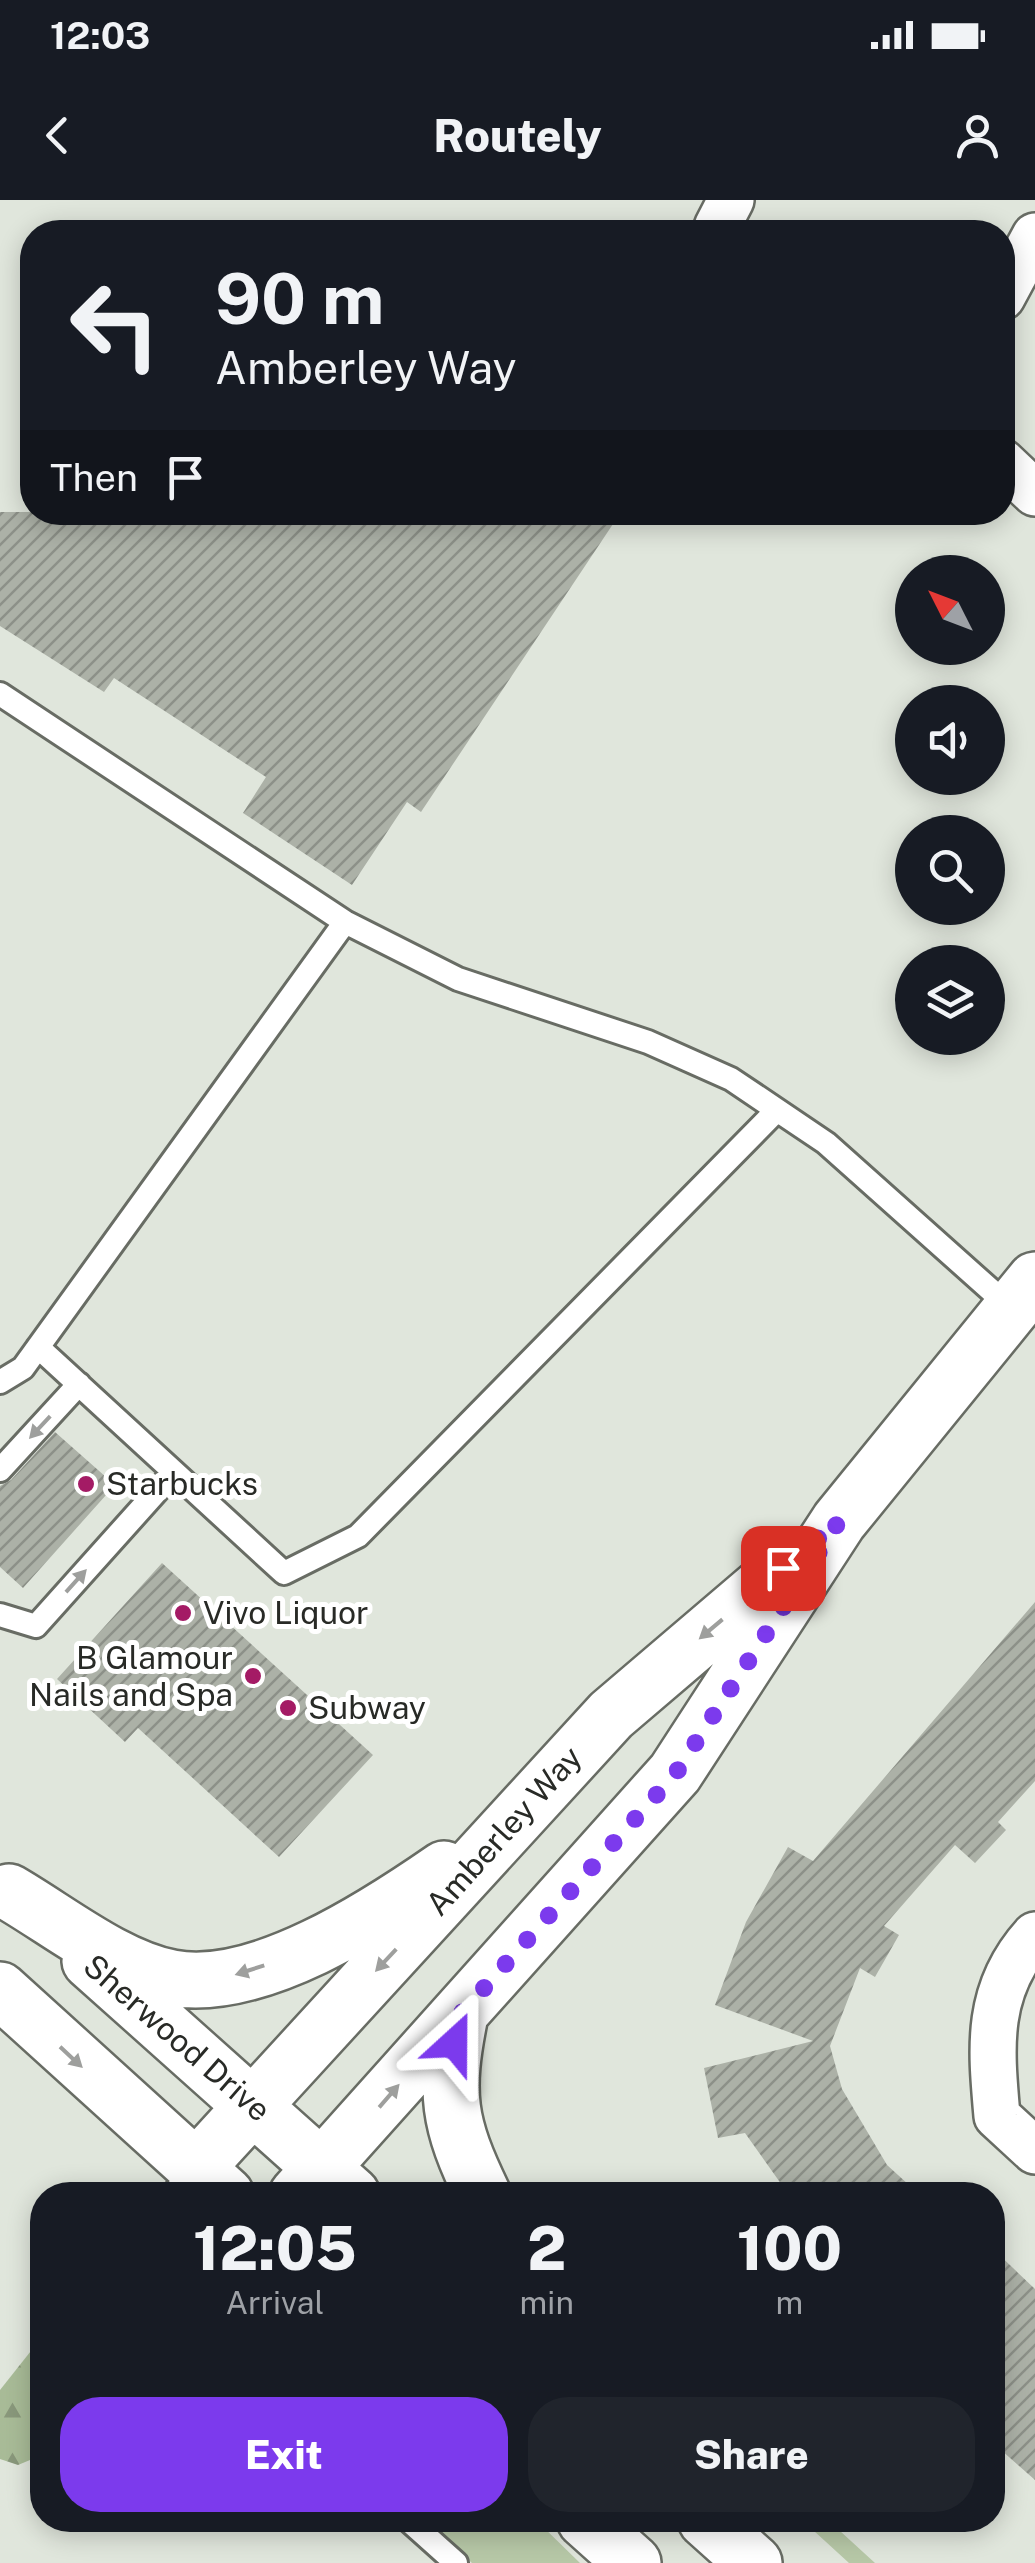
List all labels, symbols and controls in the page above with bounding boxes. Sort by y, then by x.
text: 12:03 [50,13,150,58]
icon: back [30,108,85,163]
icon: person [950,108,1005,163]
text: Routely [433,109,602,162]
text: 90 m [215,257,385,340]
icon: left [50,260,180,390]
text: Amberley Way [215,341,516,394]
icon: arrive [158,450,213,505]
text: Then [50,455,138,500]
north arrow [895,555,1005,665]
map controls [895,555,1005,1055]
button: sound [895,685,1005,795]
button: search [895,815,1005,925]
button: layers [895,945,1005,1055]
one-way arrow [28,1415,51,1439]
place label: Starbucks [106,1465,258,1502]
marker: Starbucks [75,1473,97,1495]
pin [741,1526,826,1611]
icon: arrive [756,1541,811,1596]
one-way arrow [64,1569,87,1593]
place label: Vivo Liquor [203,1594,369,1631]
marker: Vivo Liquor [172,1602,194,1624]
one-way arrow [698,1617,723,1639]
place label: B Glamour Nails and Spa [29,1639,233,1713]
marker: B Glamour Nails and Spa [242,1665,264,1687]
place label: Subway [308,1689,426,1726]
marker: Subway [277,1697,299,1719]
street label: Amberley Way [418,1739,589,1923]
street label: Sherwood Drive [76,1947,278,2129]
one-way arrow [375,1948,398,1972]
one-way arrow [234,1963,265,1978]
position arrow [402,1991,506,2095]
one-way arrow [59,2045,83,2068]
one-way arrow [377,2084,399,2109]
text: 12:05 [193,2213,357,2284]
text: 2 [527,2213,566,2284]
text: 100 [737,2213,842,2284]
text: Arrival [225,2284,324,2321]
text: min [520,2284,574,2321]
text: m [776,2284,803,2321]
button: Exit [60,2397,508,2512]
button: Share [528,2397,975,2512]

